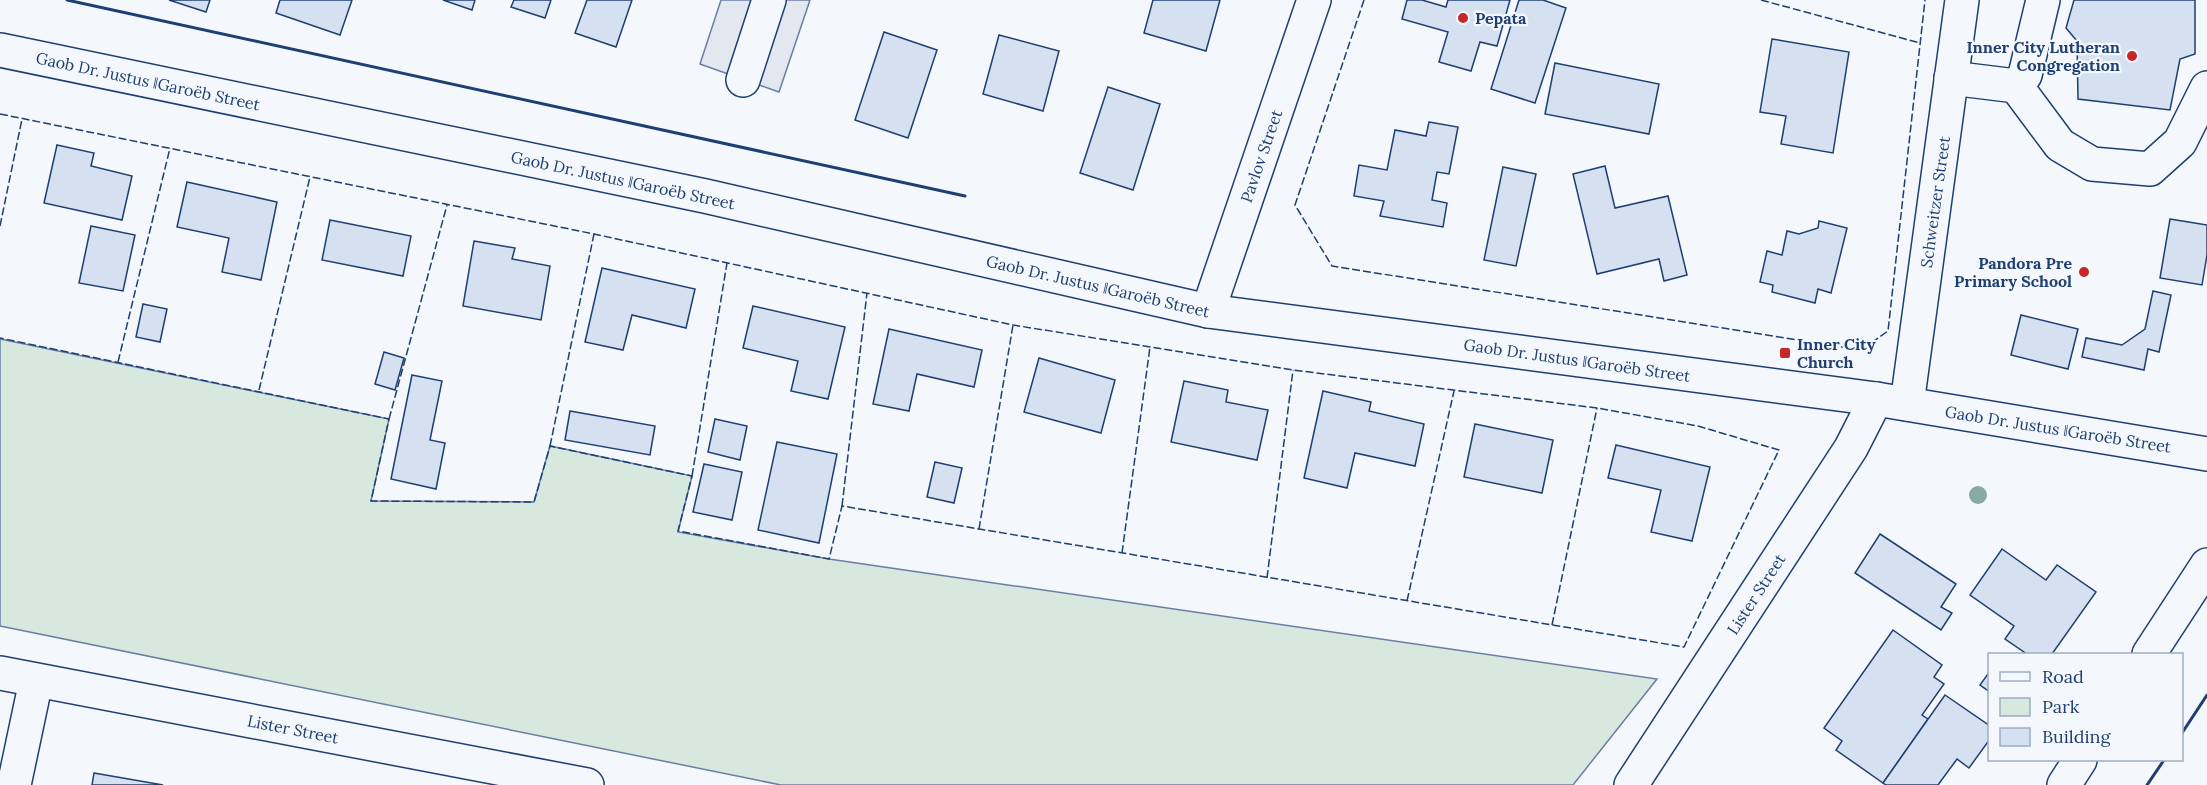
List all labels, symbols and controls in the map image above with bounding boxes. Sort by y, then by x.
place label: Pepata [1475,8,1527,28]
marker: Pepata [1456,11,1470,25]
place label: Inner City Lutheran Congregation [1967,37,2120,75]
street label: Gaob Dr. Justus ǁGaroëb Street [34,47,263,115]
marker: Inner City Lutheran Congregation [2125,49,2139,63]
street label: Pavlov Street [1236,106,1287,205]
street label: Schweitzer Street [1916,134,1954,269]
street label: Gaob Dr. Justus ǁGaroëb Street [509,146,738,214]
street label: Gaob Dr. Justus ǁGaroëb Street [984,251,1212,322]
place label: Pandora Pre Primary School [1954,253,2072,291]
marker: Pandora Pre Primary School [2077,265,2091,279]
street label: Gaob Dr. Justus ǁGaroëb Street [1462,334,1692,386]
place label: Inner City Church [1797,334,1876,372]
marker: Inner City Church [1778,346,1792,360]
street label: Gaob Dr. Justus ǁGaroëb Street [1944,401,2173,457]
street label: Lister Street [1722,549,1790,638]
legend [1988,653,2183,761]
text: Road [2042,665,2084,688]
text: Park [2042,695,2080,718]
street label: Lister Street [246,710,341,748]
text: Building [2042,725,2112,748]

